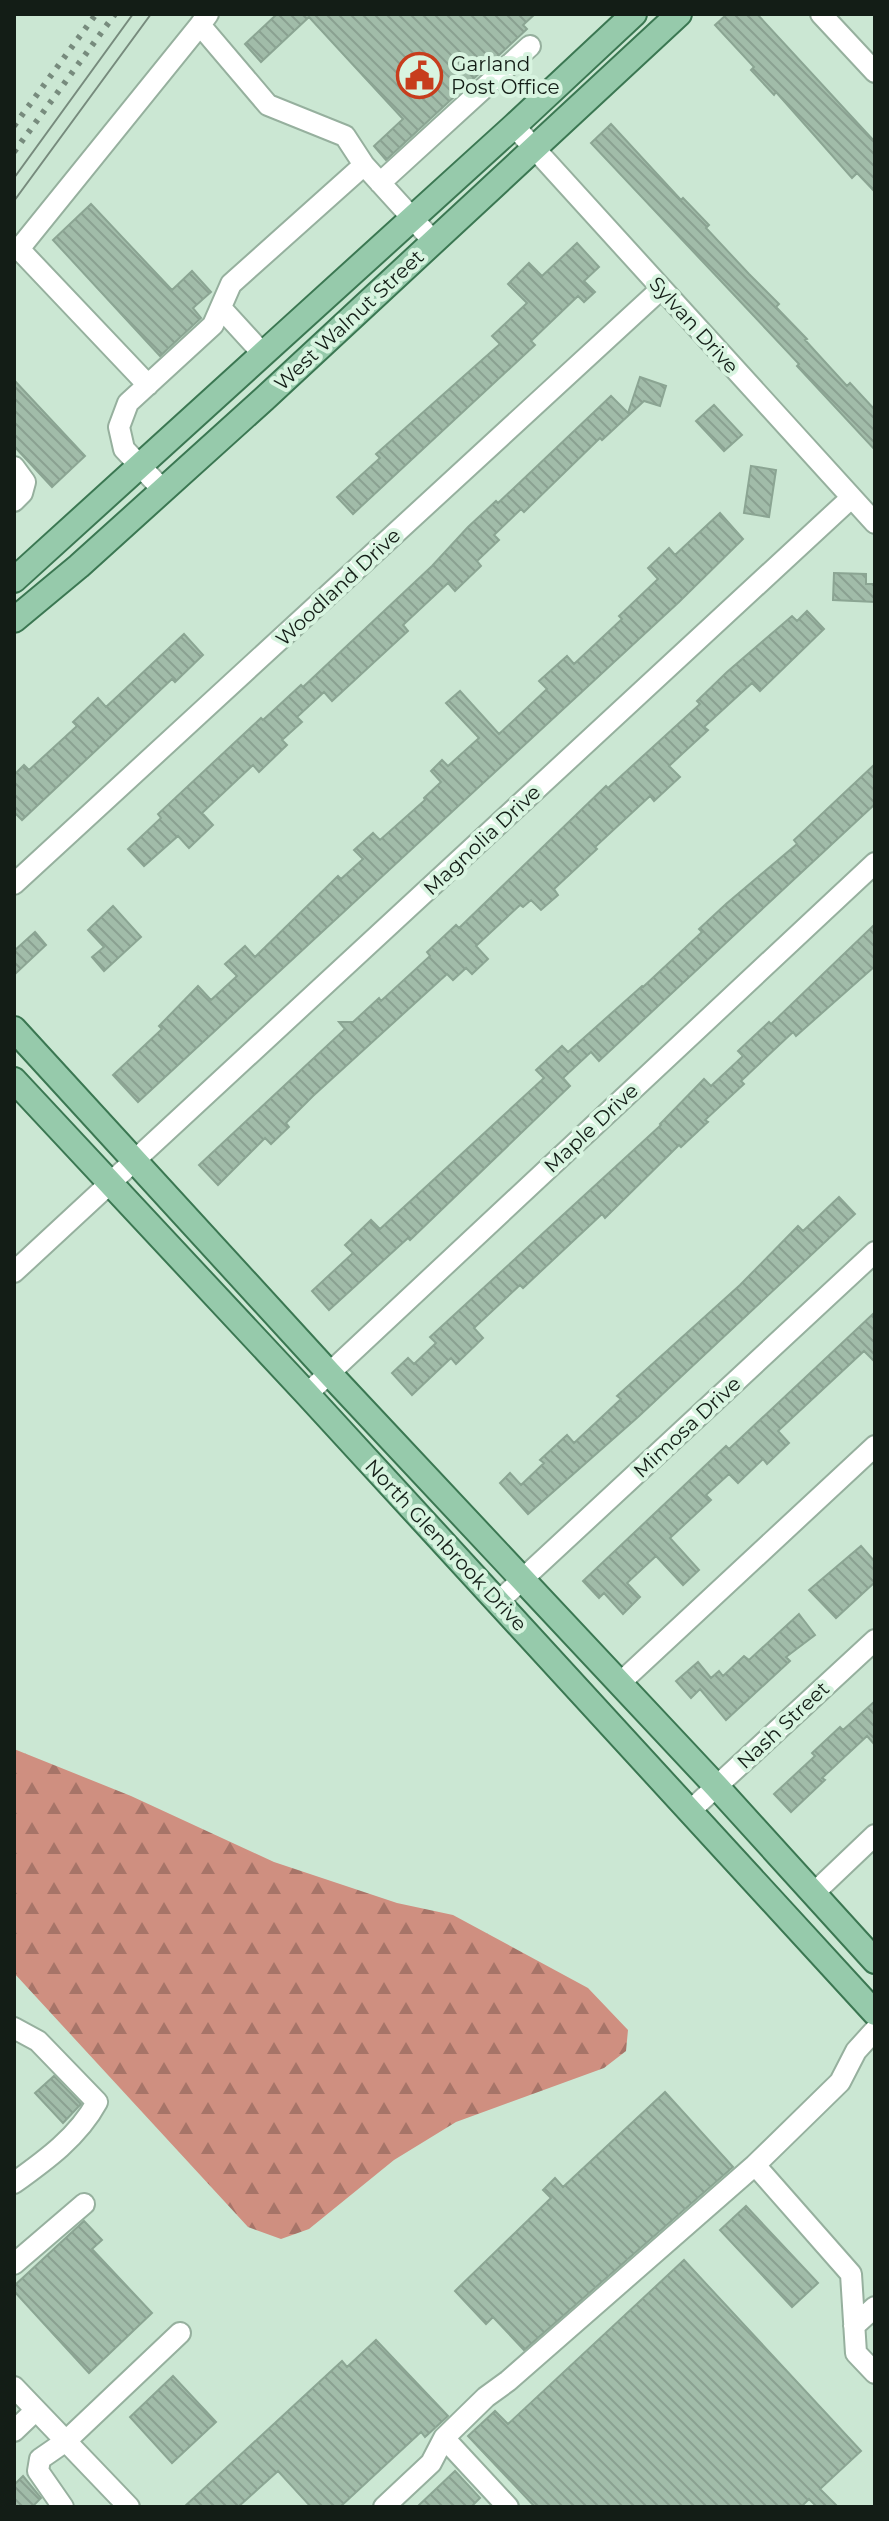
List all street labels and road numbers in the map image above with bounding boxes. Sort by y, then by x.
street label: West Walnut Street [269,245,429,395]
street label: Sylvan Drive [644,272,744,378]
street label: Woodland Drive [271,523,405,651]
street label: Magnolia Drive [419,780,545,900]
street label: Maple Drive [539,1078,643,1178]
street label: Mimosa Drive [629,1371,745,1483]
street label: North Glenbrook Drive [360,1454,532,1636]
street label: Nash Street [732,1676,834,1774]

